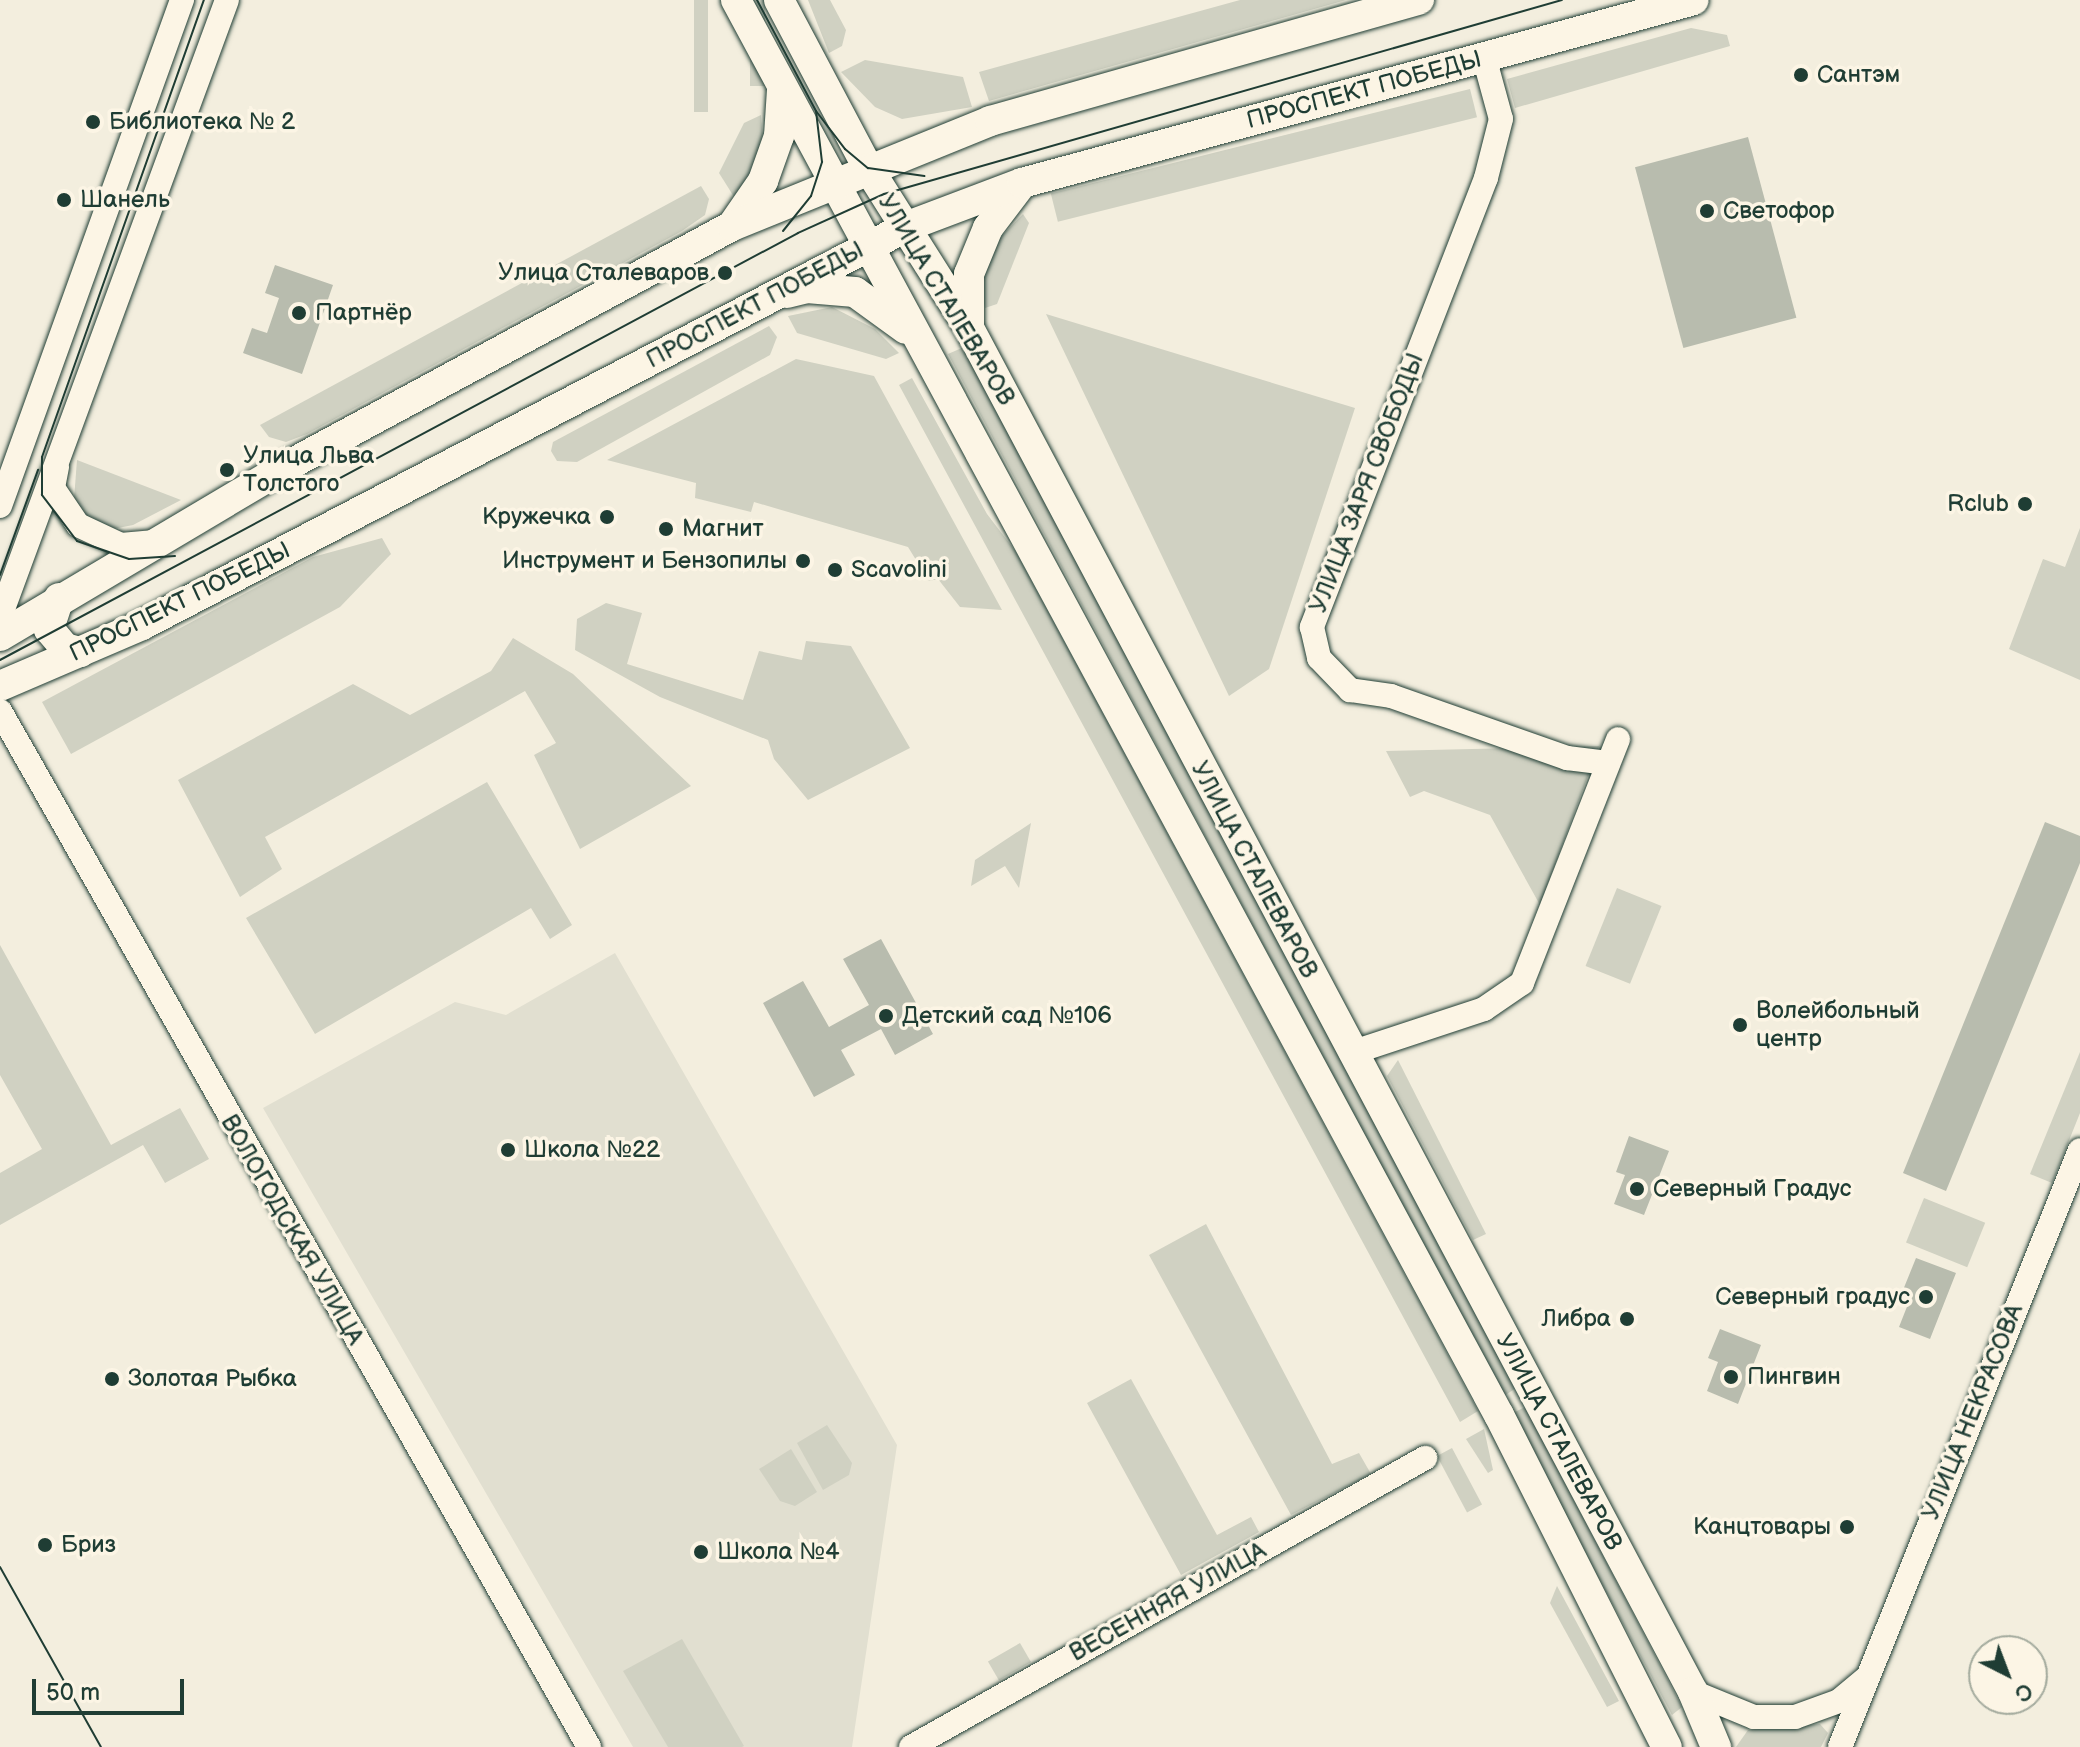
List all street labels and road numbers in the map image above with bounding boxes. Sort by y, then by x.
street label: ПРОСПЕКТ ПОБЕДЫ [1243,45,1485,135]
street label: УЛИЦА СТАЛЕВАРОВ [872,189,1020,411]
street label: ПРОСПЕКТ ПОБЕДЫ [641,235,869,375]
street label: УЛИЦА ЗАРЯ СВОБОДЫ [1304,349,1430,617]
street label: ПРОСПЕКТ ПОБЕДЫ [65,536,295,668]
street label: УЛИЦА СТАЛЕВАРОВ [1185,757,1323,983]
street label: ВОЛОГОДСКАЯ УЛИЦА [214,1110,370,1350]
street label: УЛИЦА НЕКРАСОВА [1917,1300,2029,1524]
street label: УЛИЦА СТАЛЕВАРОВ [1490,1329,1628,1555]
street label: ВЕСЕННЯЯ УЛИЦА [1065,1536,1271,1668]

